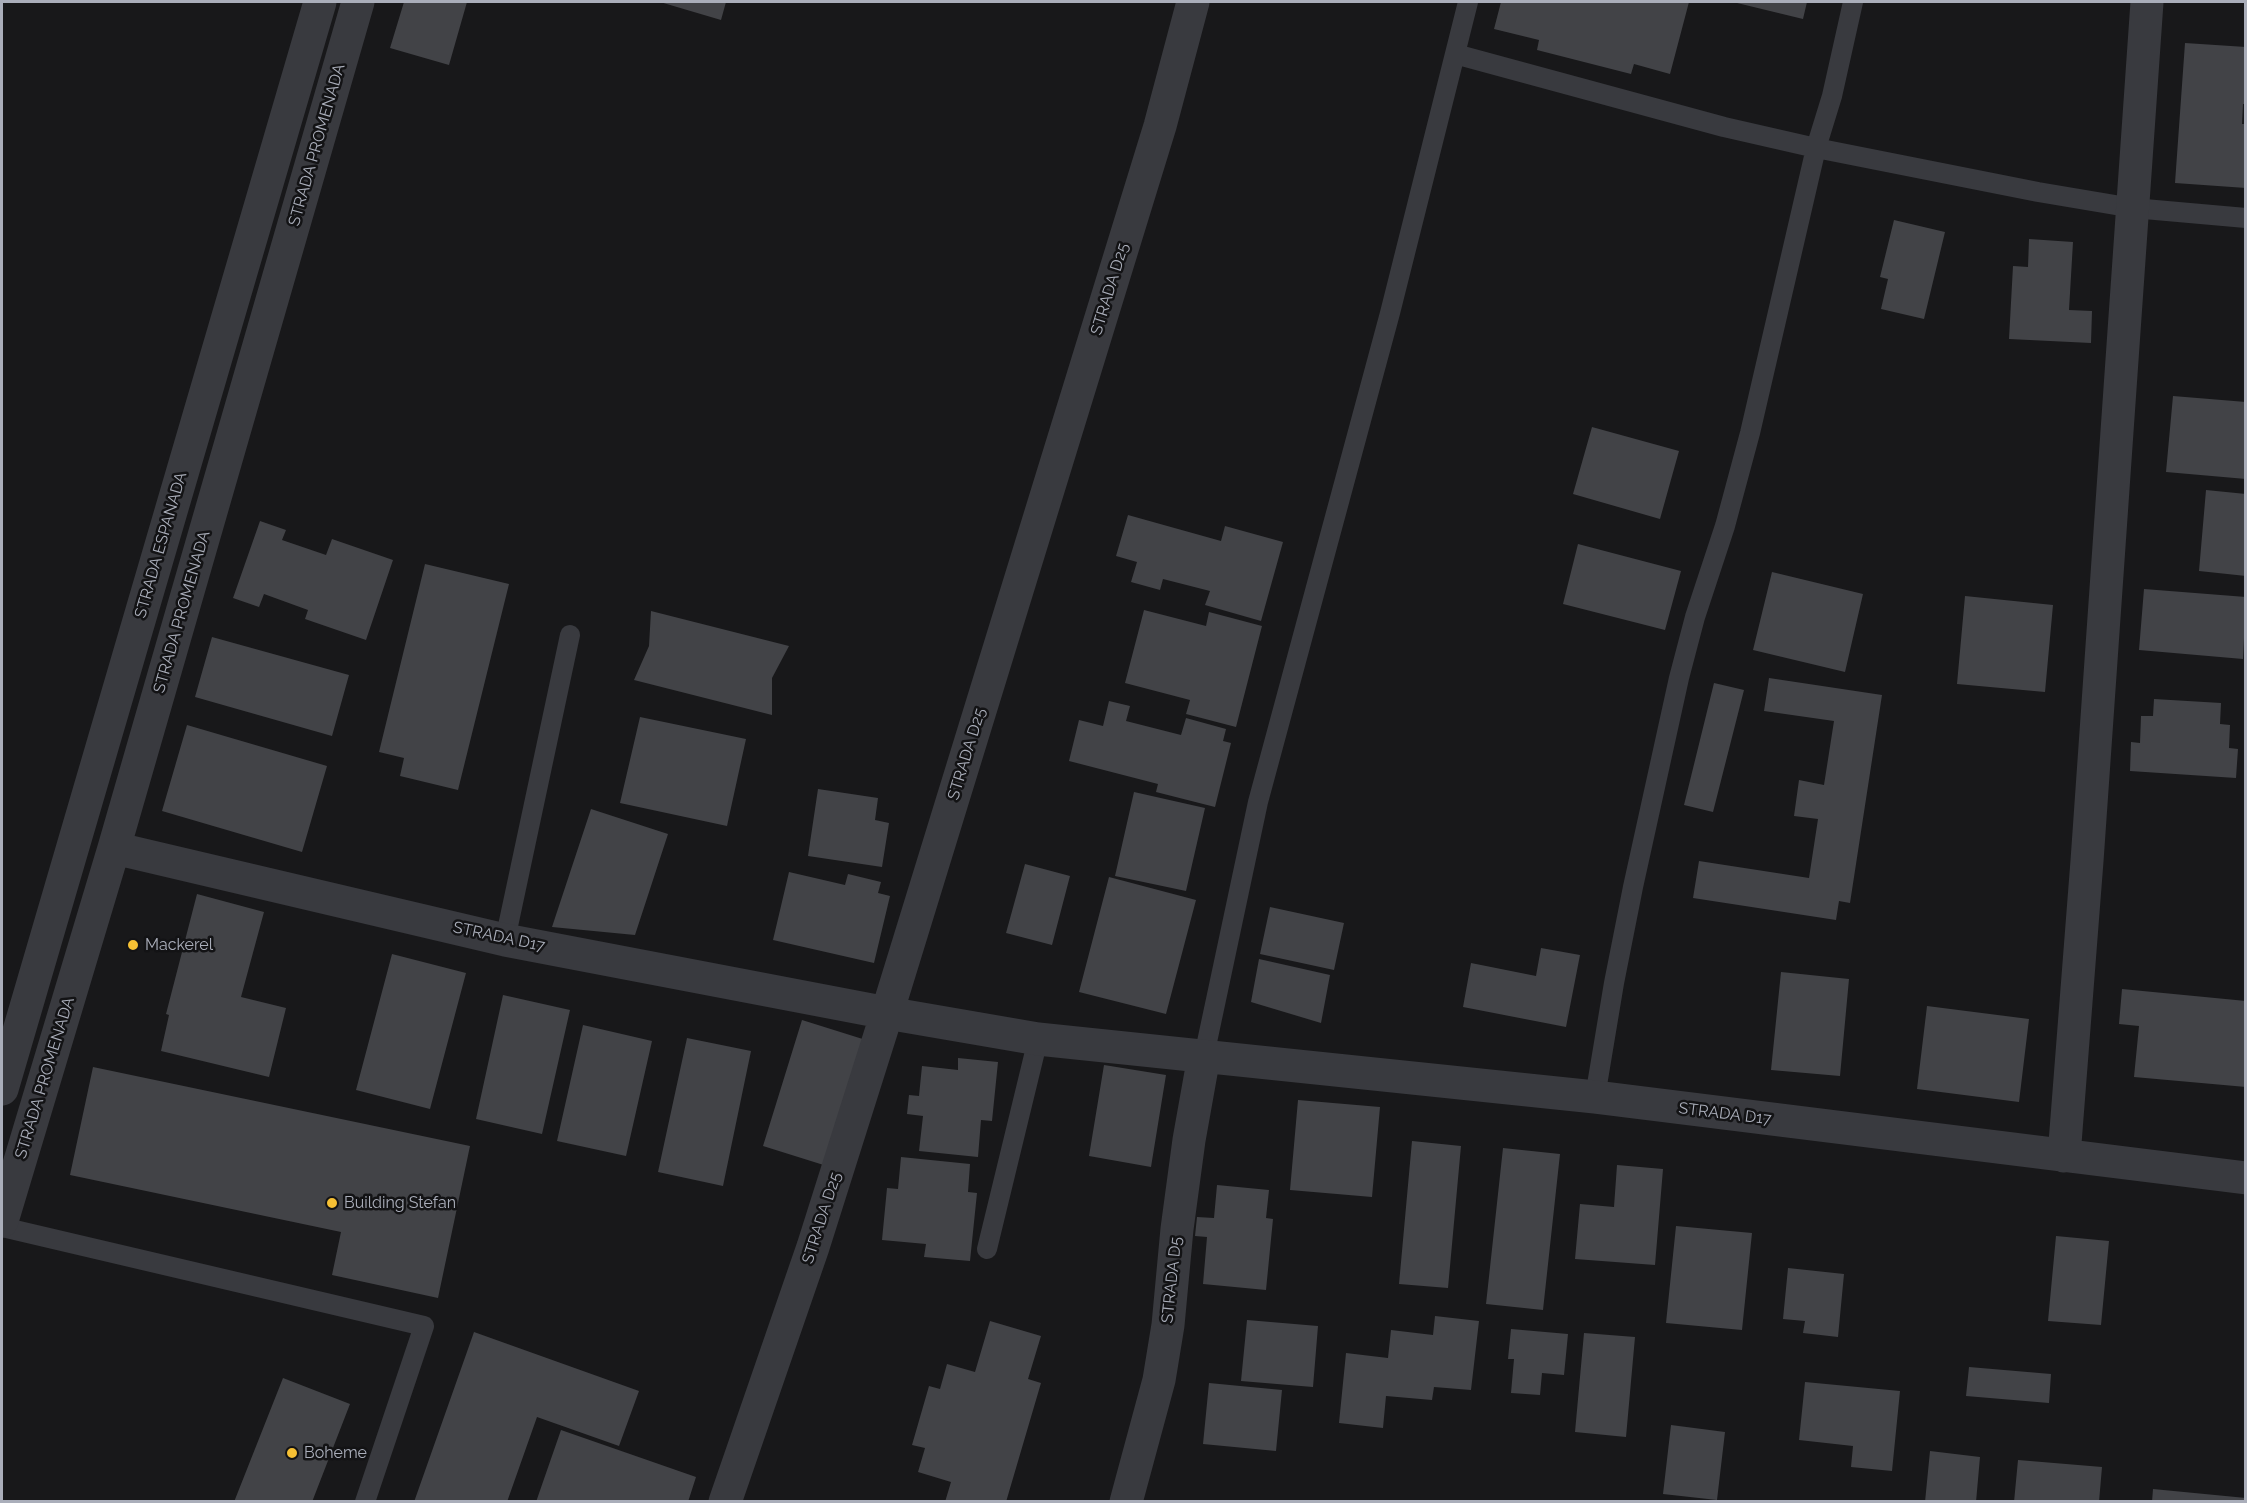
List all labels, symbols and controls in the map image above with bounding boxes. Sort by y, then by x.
street label: STRADA PROMENADA [285,62,349,228]
street label: STRADA D25 [1087,241,1133,337]
street label: STRADA ESPANADA [131,470,191,620]
street label: STRADA PROMENADA [150,529,214,695]
street label: STRADA D25 [944,706,990,802]
street label: STRADA D17 [451,918,547,956]
place label: Mackerel [145,935,213,955]
marker: Mackerel [126,938,140,952]
street label: STRADA PROMENADA [11,995,79,1161]
street label: STRADA D17 [1677,1099,1773,1129]
street label: STRADA D25 [798,1170,846,1266]
place label: Building Stefan [344,1193,456,1213]
marker: Building Stefan [325,1196,339,1210]
street label: STRADA D5 [1158,1236,1186,1324]
place label: Boheme [304,1443,367,1463]
marker: Boheme [285,1446,299,1460]

